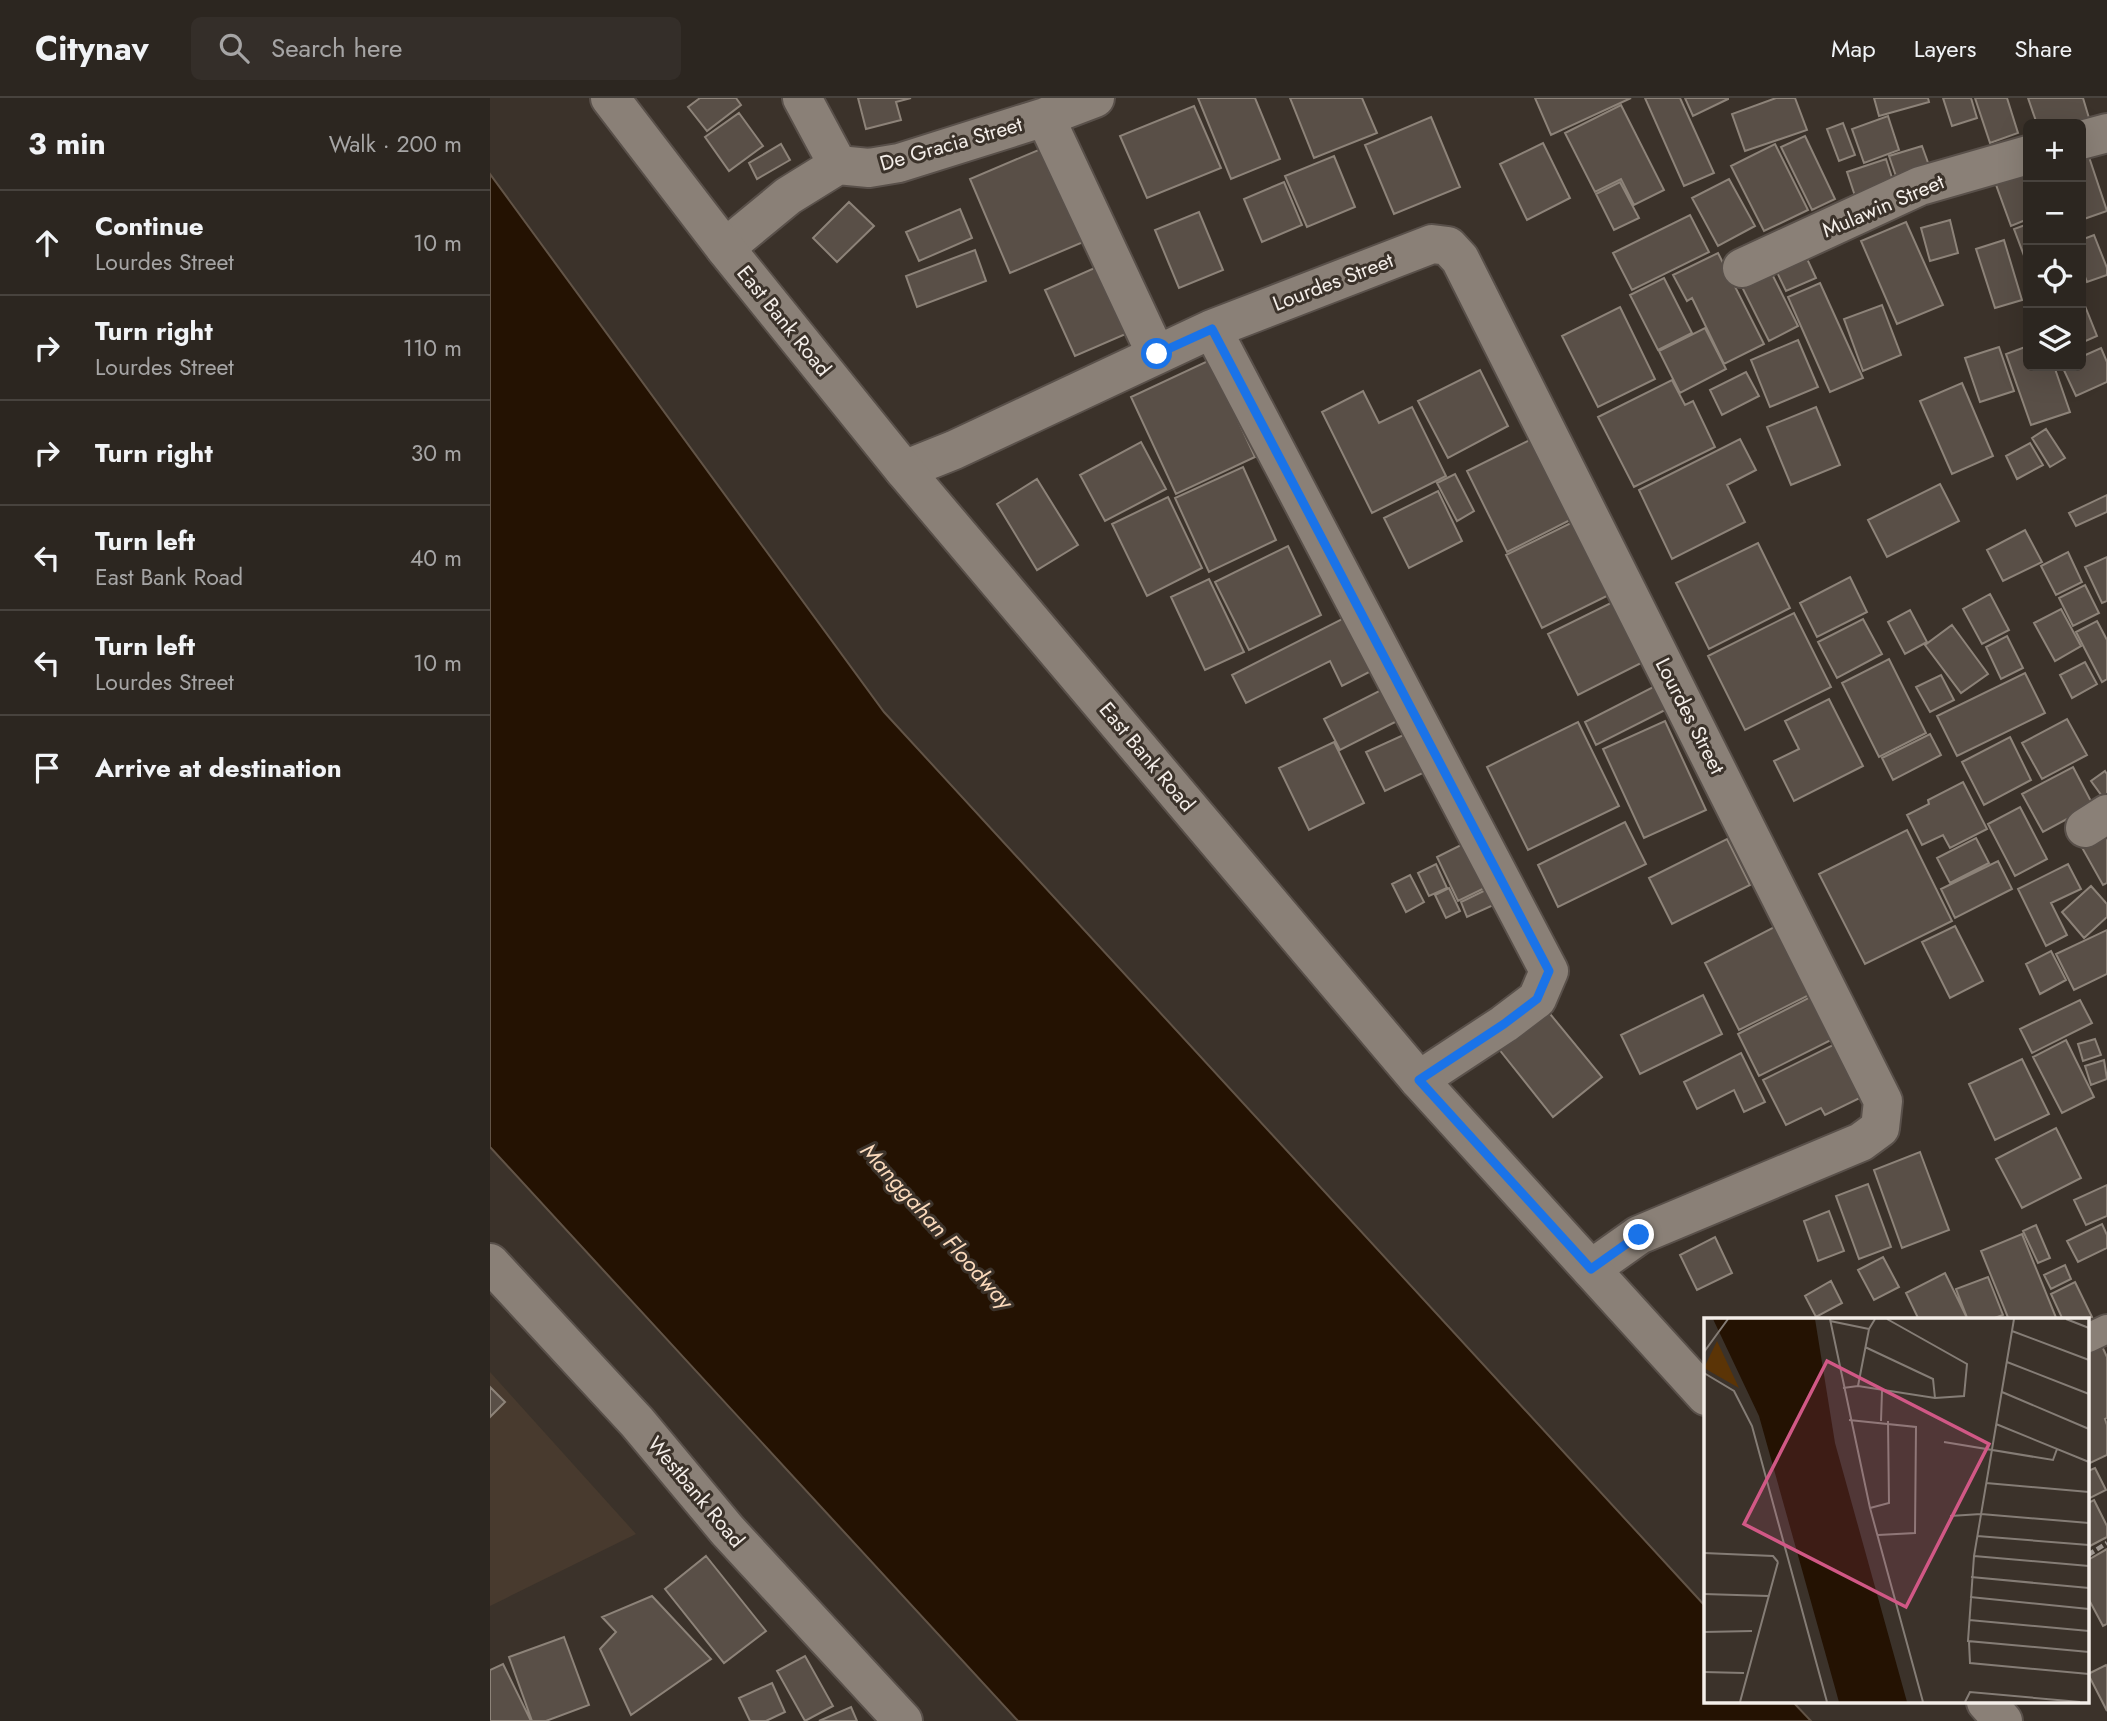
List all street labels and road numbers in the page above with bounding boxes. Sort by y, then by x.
street label: De Gracia Street [876,109,1026,179]
street label: Mulawin Street [1817,167,1949,245]
street label: Lourdes Street [1268,245,1398,319]
street label: East Bank Road [730,259,838,383]
street label: Lourdes Street [1648,653,1732,779]
street label: East Bank Road [1092,696,1202,818]
street label: Westbank Road [640,1430,752,1554]

